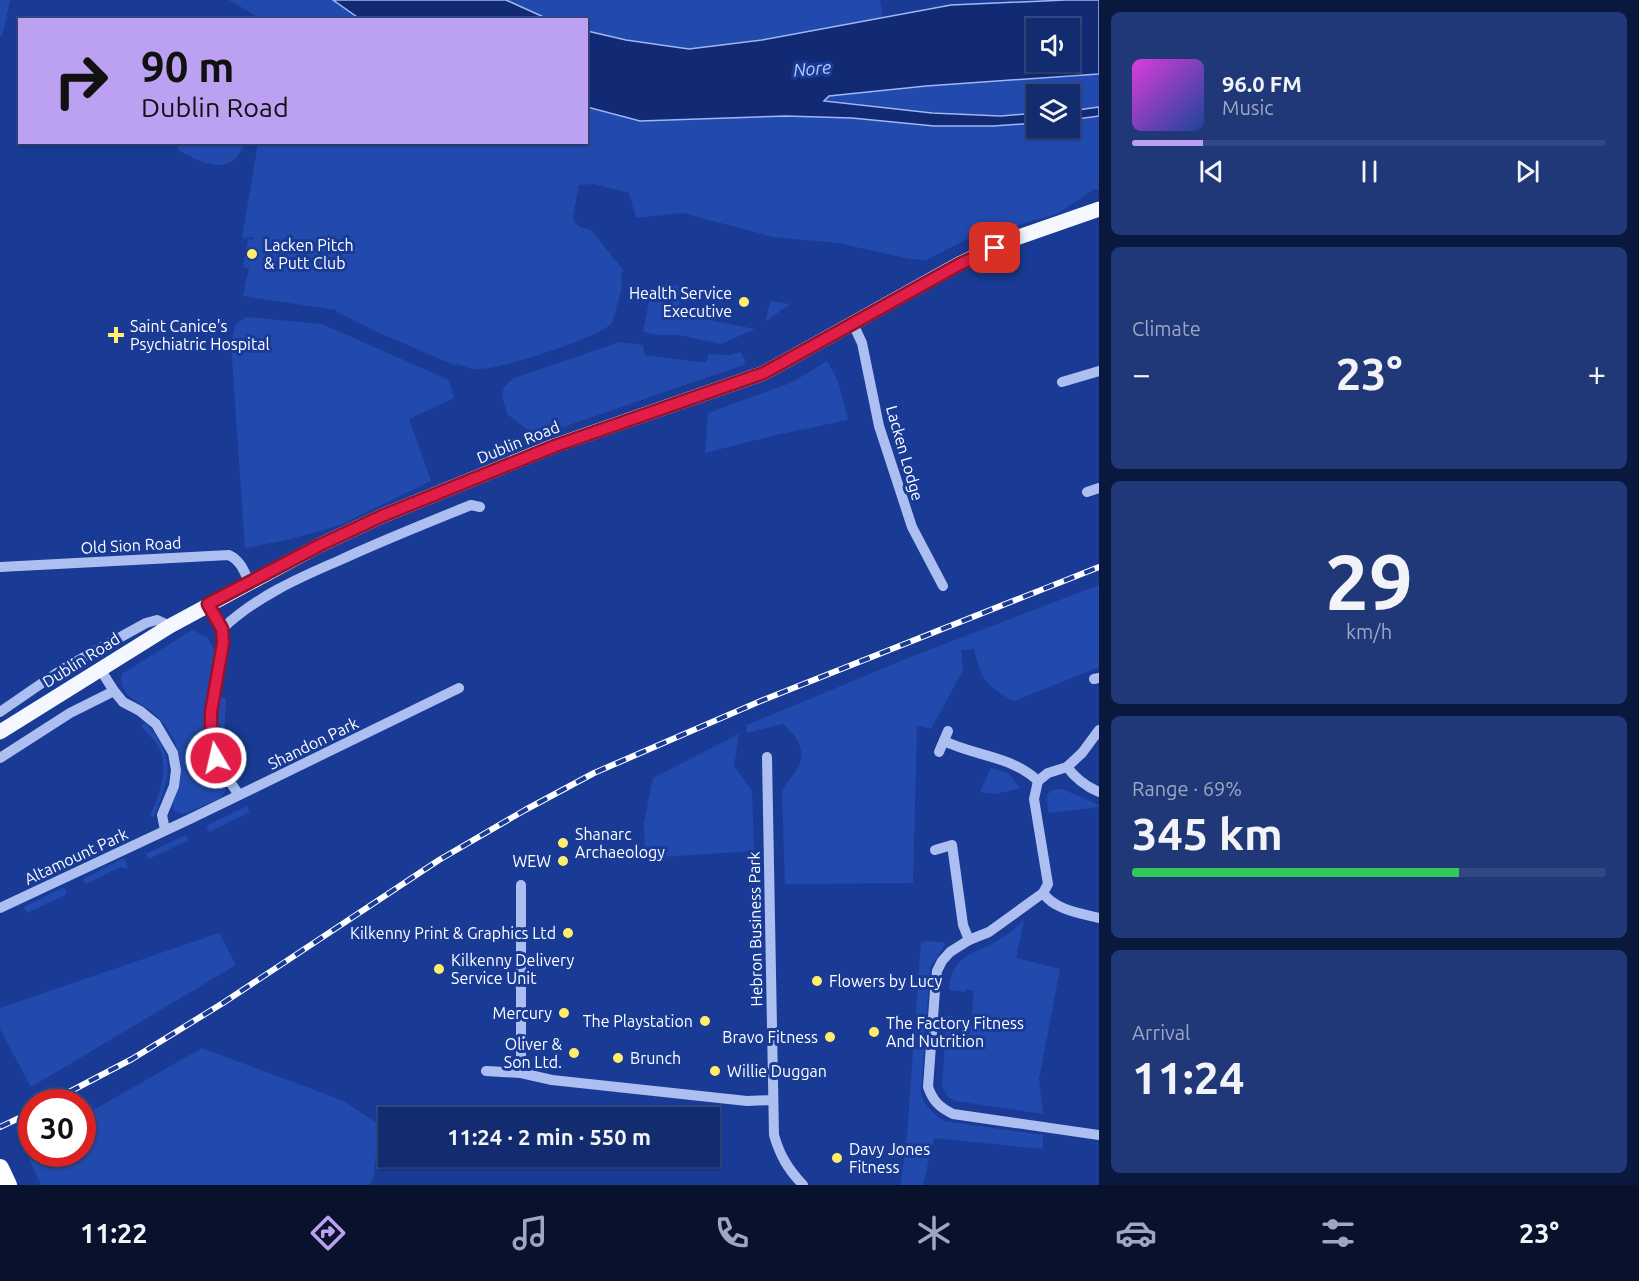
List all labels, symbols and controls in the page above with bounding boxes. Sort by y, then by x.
map controls [1026,18,1080,138]
button: sound [1026,18,1080,72]
icon: right [42,42,120,120]
text: 90 m [141,43,235,90]
water label: Nore [792,56,832,80]
text: 96.0 FM [1222,71,1302,96]
button: layers [1026,84,1080,138]
text: Dublin Road [141,92,289,122]
text: Music [1222,96,1274,119]
icon: previous [1195,155,1228,188]
icon: pause [1353,155,1386,188]
icon: next [1511,155,1544,188]
pin [969,222,1020,273]
icon: arrive [978,231,1011,264]
place label: Lacken Pitch & Putt Club [264,236,354,272]
marker: Lacken Pitch & Putt Club [245,247,259,261]
place label: Health Service Executive [629,284,732,320]
marker: Health Service Executive [737,295,751,309]
place label: Saint Canice's Psychiatric Hospital [130,317,270,353]
text: Climate [1132,317,1201,340]
marker: Saint Canice's Psychiatric Hospital [107,326,125,344]
text: 23° [1336,348,1402,399]
text: − [1132,355,1151,392]
text: + [1587,355,1606,392]
street label: Lacken Lodge [883,403,927,503]
street label: Dublin Road [474,417,562,467]
street label: Old Sion Road [80,533,182,557]
text: 29 [1325,537,1413,625]
text: km/h [1346,620,1392,643]
street label: Dublin Road [39,629,123,691]
street label: Shandon Park [265,713,361,773]
position arrow [184,726,248,790]
text: Range · 69% [1132,777,1242,800]
text: 345 km [1132,808,1283,859]
street label: Altamount Park [21,824,131,888]
place label: Shanarc Archaeology [575,825,665,861]
marker: Shanarc Archaeology [556,836,570,850]
street label: Hebron Business Park [745,851,765,1007]
place label: WEW [512,852,551,870]
marker: WEW [556,854,570,868]
place label: Kilkenny Print & Graphics Ltd [350,924,556,942]
marker: Kilkenny Print & Graphics Ltd [561,926,575,940]
place label: Kilkenny Delivery Service Unit [451,951,575,987]
marker: Kilkenny Delivery Service Unit [432,962,446,976]
place label: Flowers by Lucy [829,972,942,990]
marker: Flowers by Lucy [810,974,824,988]
place label: Mercury [493,1004,552,1022]
marker: Mercury [557,1006,571,1020]
place label: The Playstation [583,1012,693,1030]
marker: The Playstation [698,1014,712,1028]
place label: The Factory Fitness And Nutrition [886,1014,1024,1050]
text: Arrival [1132,1021,1190,1044]
marker: The Factory Fitness And Nutrition [867,1025,881,1039]
place label: Bravo Fitness [722,1028,818,1046]
marker: Bravo Fitness [823,1030,837,1044]
place label: Oliver & Son Ltd. [504,1035,563,1071]
marker: Oliver & Son Ltd. [567,1046,581,1060]
place label: Brunch [630,1049,681,1067]
marker: Brunch [611,1051,625,1065]
text: 11:24 [1132,1052,1245,1103]
place label: Willie Duggan [727,1062,827,1080]
marker: Willie Duggan [708,1064,722,1078]
speed limit sign: 30 [18,1089,96,1167]
text: 11:24 · 2 min · 550 m [447,1124,651,1149]
place label: Davy Jones Fitness [849,1140,930,1176]
marker: Davy Jones Fitness [830,1151,844,1165]
icon: directions [307,1212,349,1254]
icon: music [509,1212,551,1254]
icon: phone [711,1212,753,1254]
icon: climate [913,1212,955,1254]
icon: car [1115,1212,1157,1254]
icon: filters [1317,1212,1359,1254]
text: 11:22 [80,1218,148,1248]
text: 23° [1519,1218,1559,1248]

